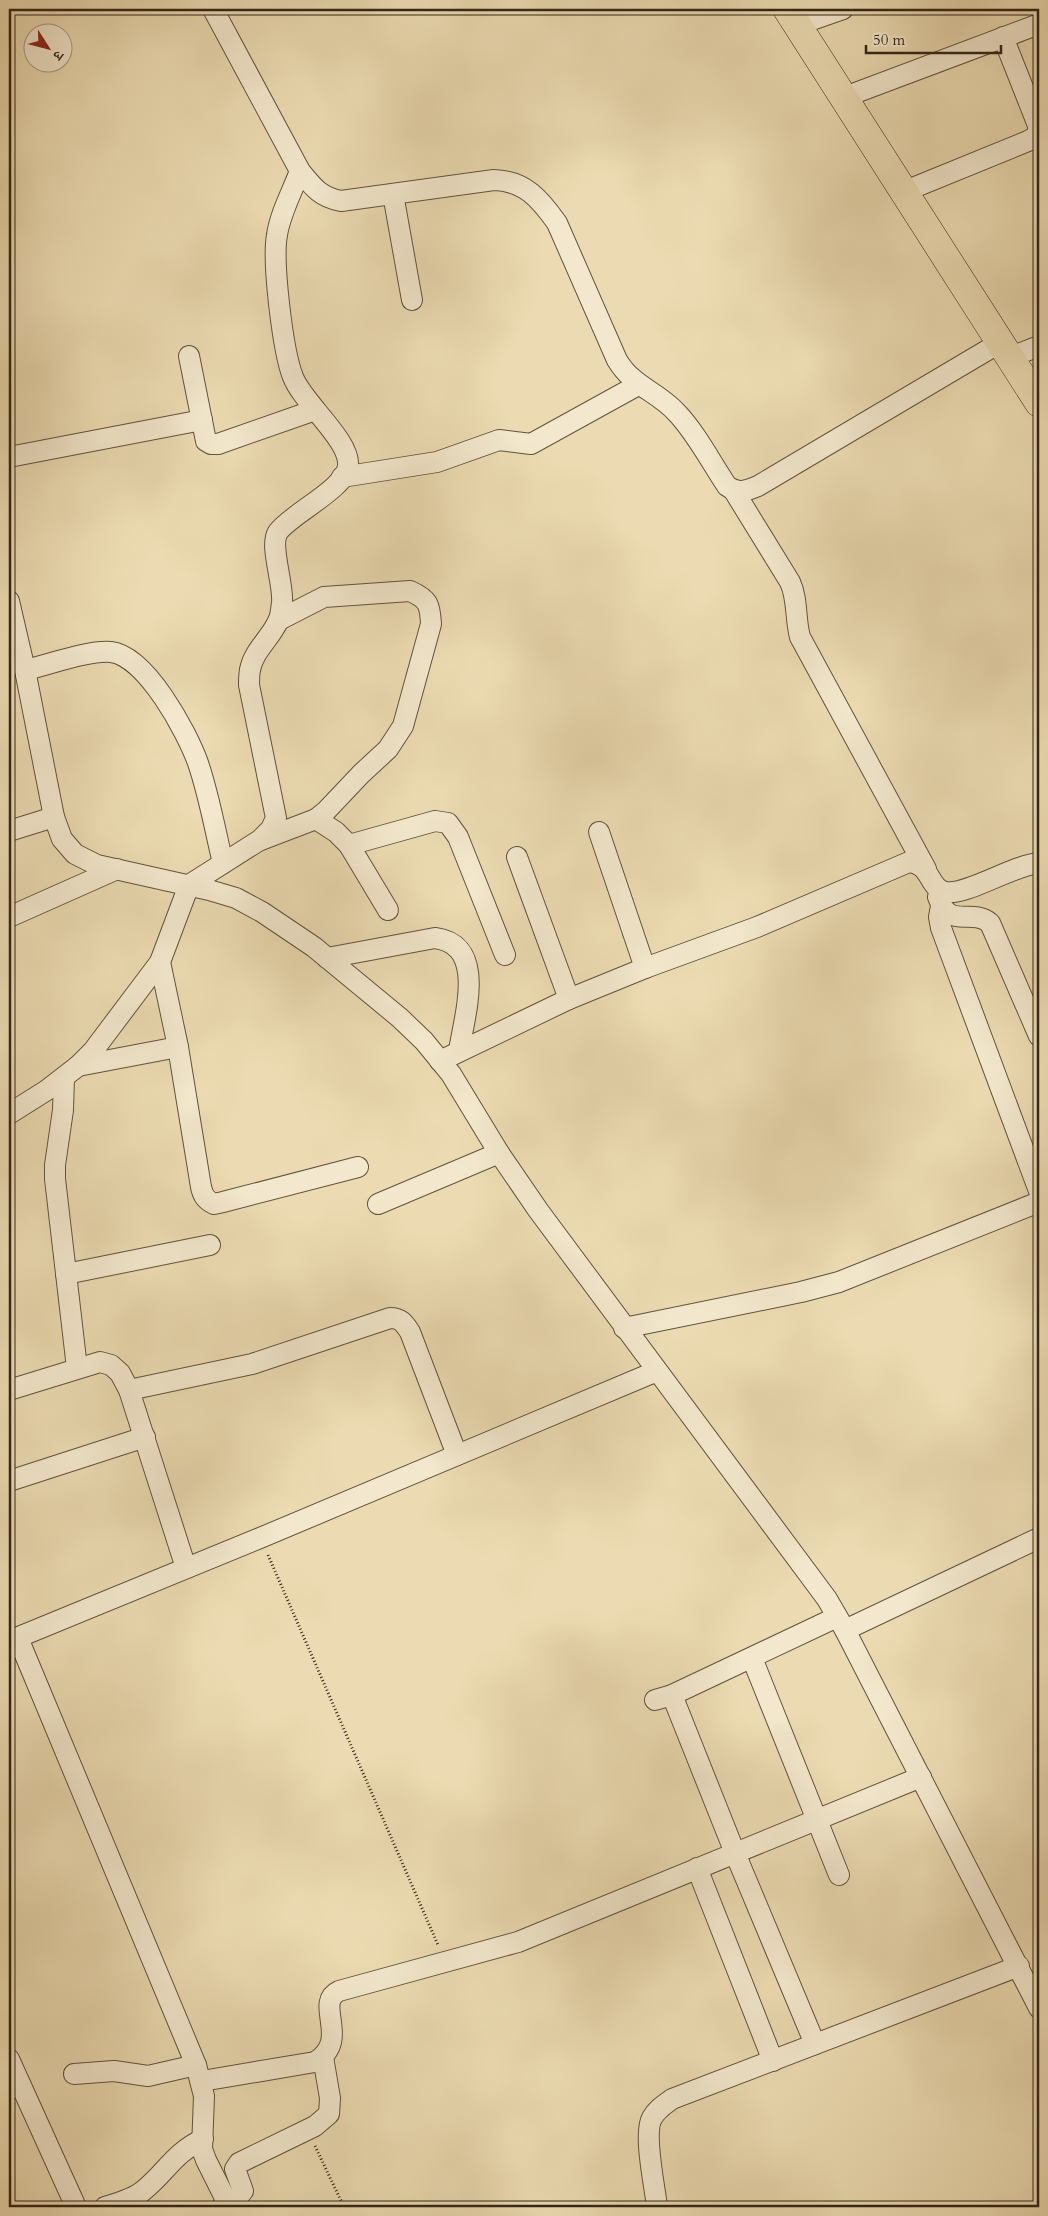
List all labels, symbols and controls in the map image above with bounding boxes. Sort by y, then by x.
north arrow [22,22,72,72]
scale bar [866,22,1000,54]
text: 50 m [873,30,905,50]
text: उ [48,46,68,65]

